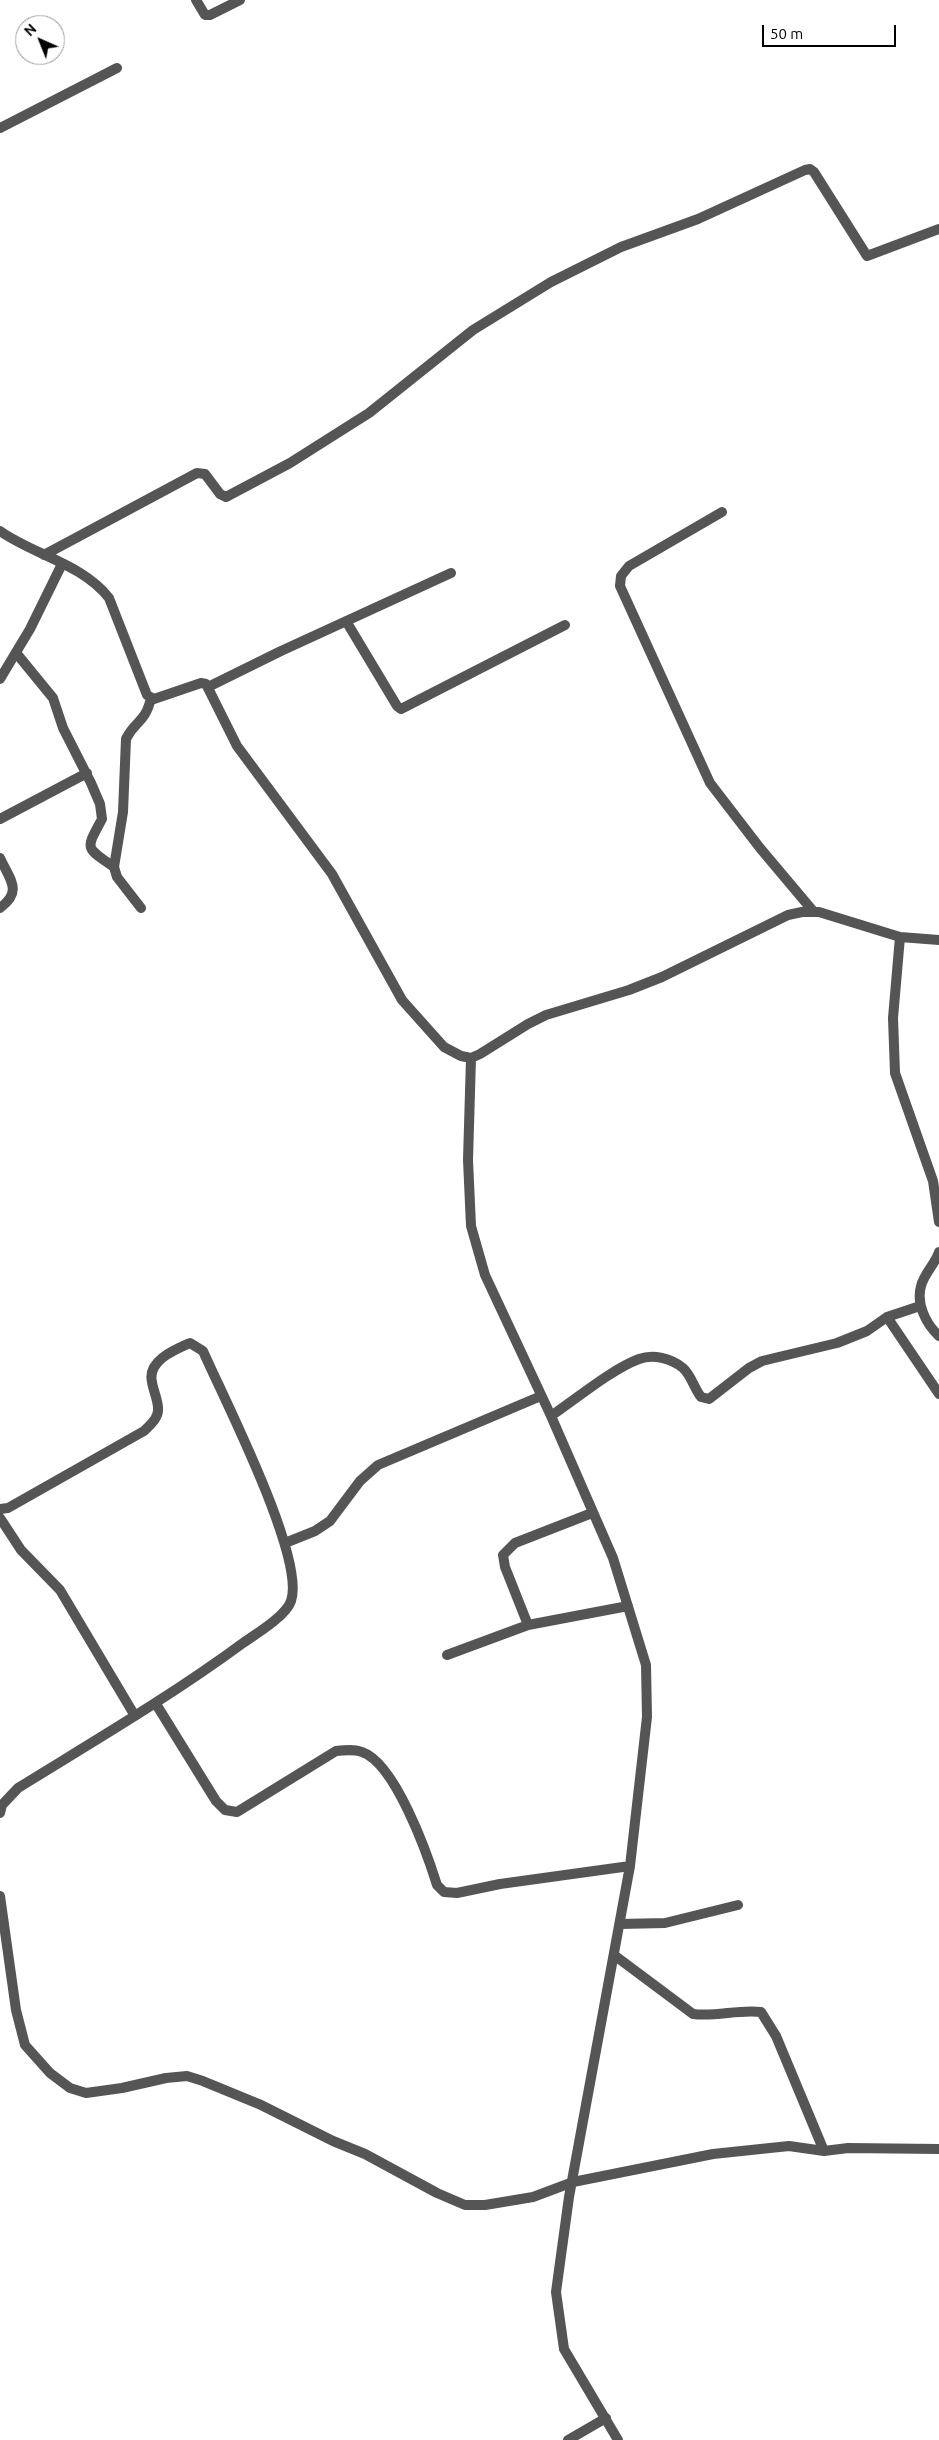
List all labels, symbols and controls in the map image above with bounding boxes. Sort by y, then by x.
north arrow [15,15,65,65]
scale bar [764,15,898,47]
text: N [21,21,40,39]
text: 50 m [770,25,803,42]

